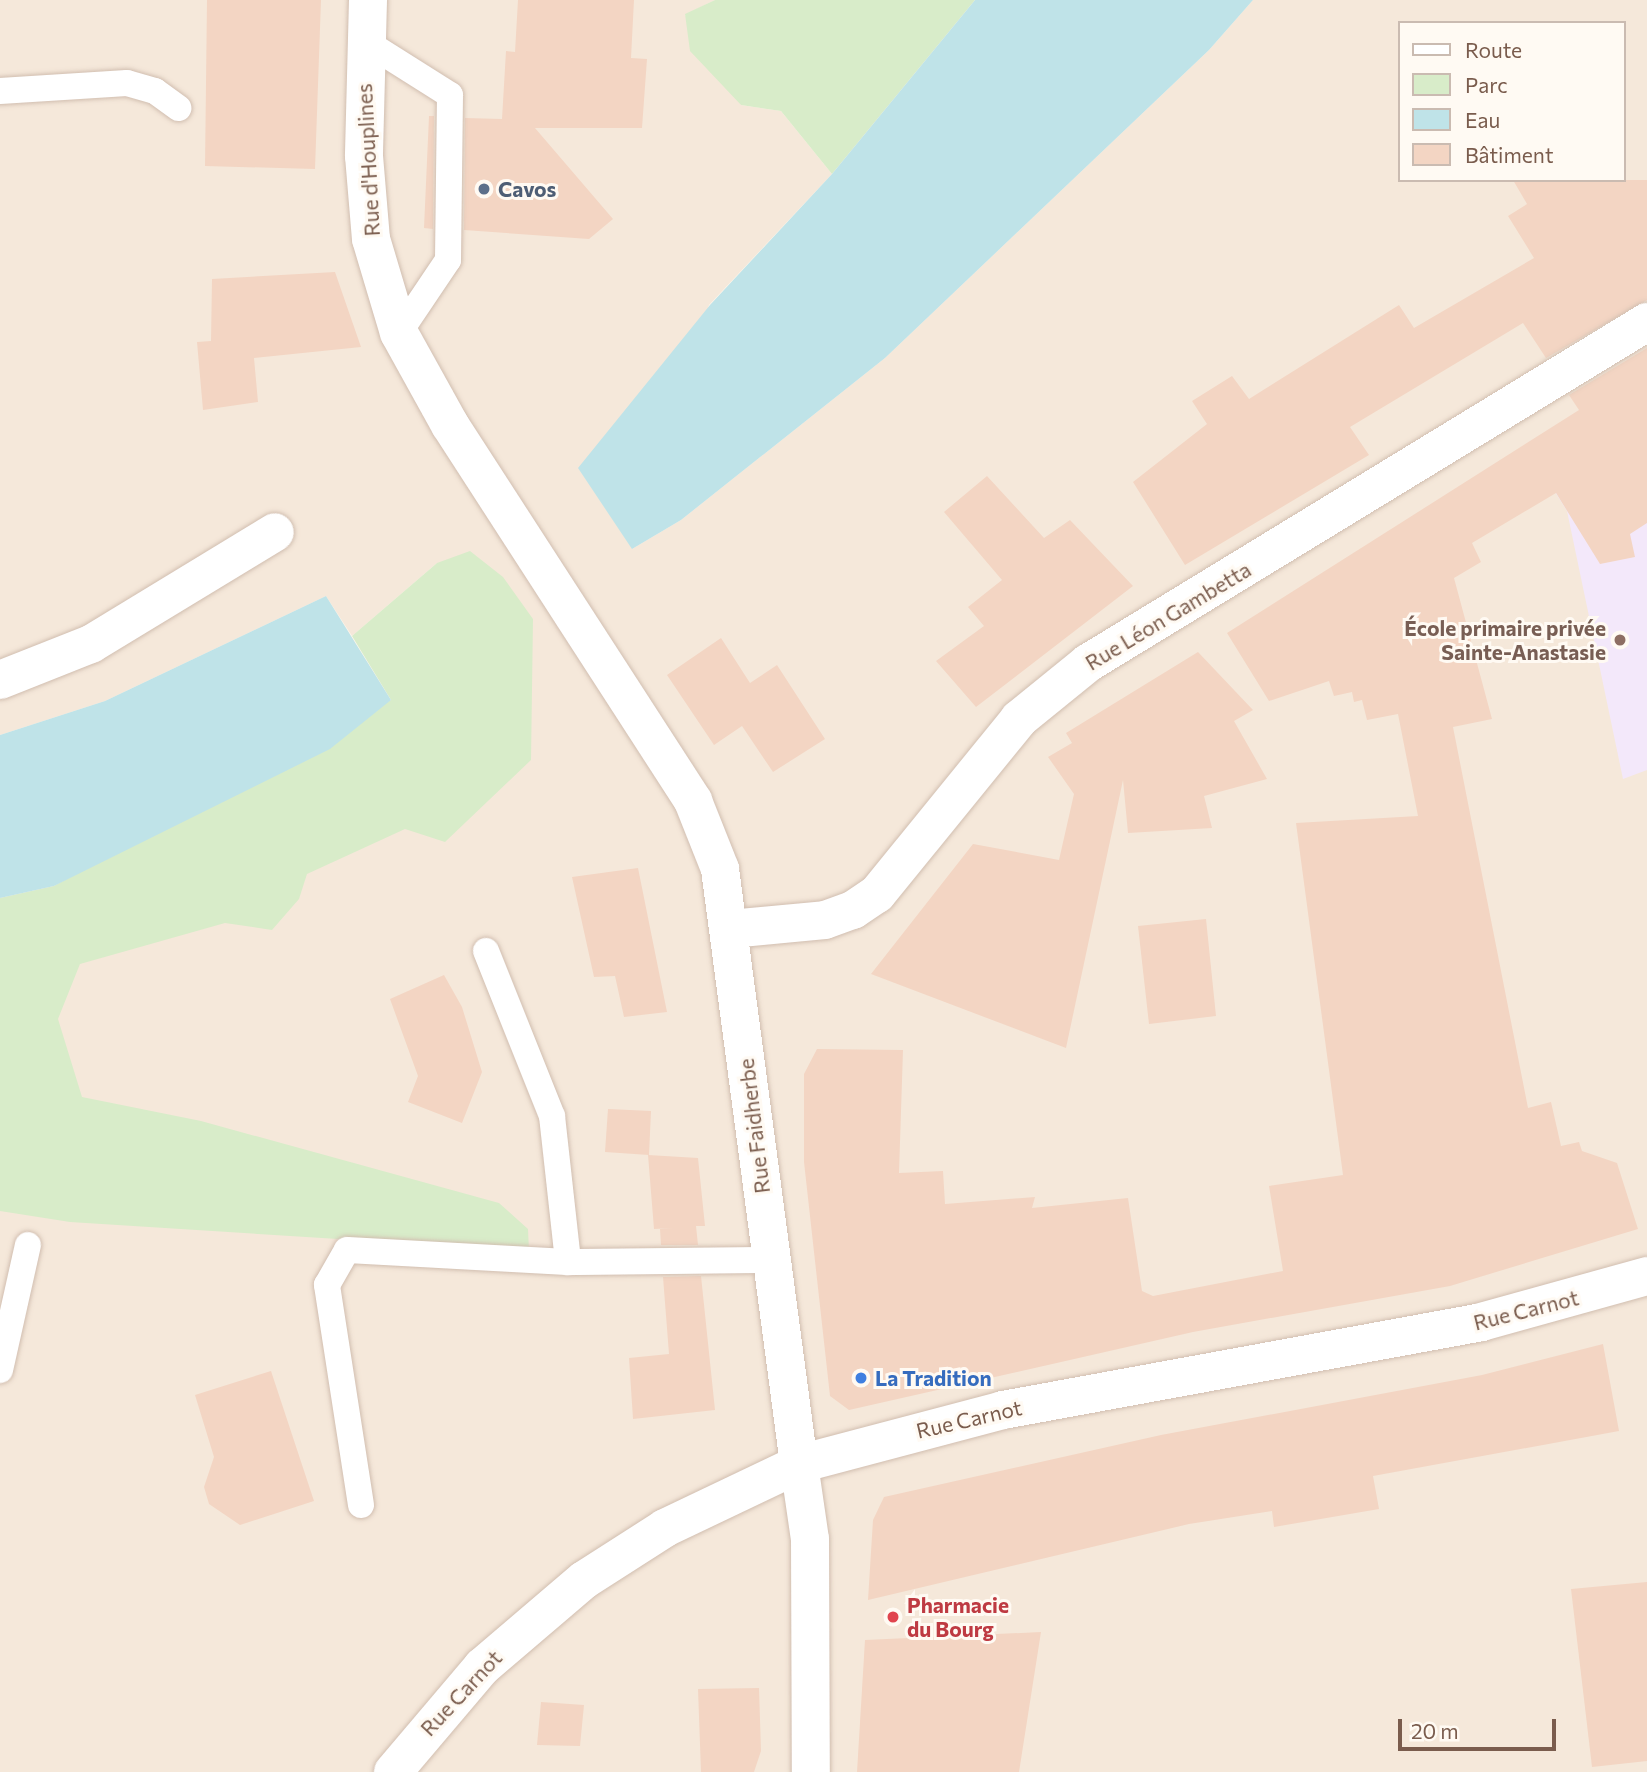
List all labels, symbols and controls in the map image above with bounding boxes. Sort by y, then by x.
legend [1398,21,1626,182]
text: Route [1465,37,1522,62]
text: Parc [1465,72,1508,97]
street label: Rue d'Houplines [351,83,385,237]
text: Eau [1465,107,1500,132]
text: Bâtiment [1465,142,1554,167]
place label: Cavos [498,176,556,202]
marker: Cavos [476,181,492,197]
street label: Rue Léon Gambetta [1081,557,1255,675]
place label: École primaire privée Sainte-Anastasie [1404,615,1606,665]
marker: École primaire privée Sainte-Anastasie [1612,632,1628,648]
street label: Rue Faidherbe [733,1057,775,1195]
street label: Rue Carnot [1471,1285,1581,1335]
place label: La Tradition [875,1365,992,1391]
marker: La Tradition [853,1370,869,1386]
street label: Rue Carnot [914,1395,1024,1443]
place label: Pharmacie du Bourg [907,1592,1009,1642]
marker: Pharmacie du Bourg [885,1609,901,1625]
street label: Rue Carnot [415,1645,507,1741]
scale bar [1402,1706,1560,1750]
text: 20 m [1411,1718,1459,1743]

